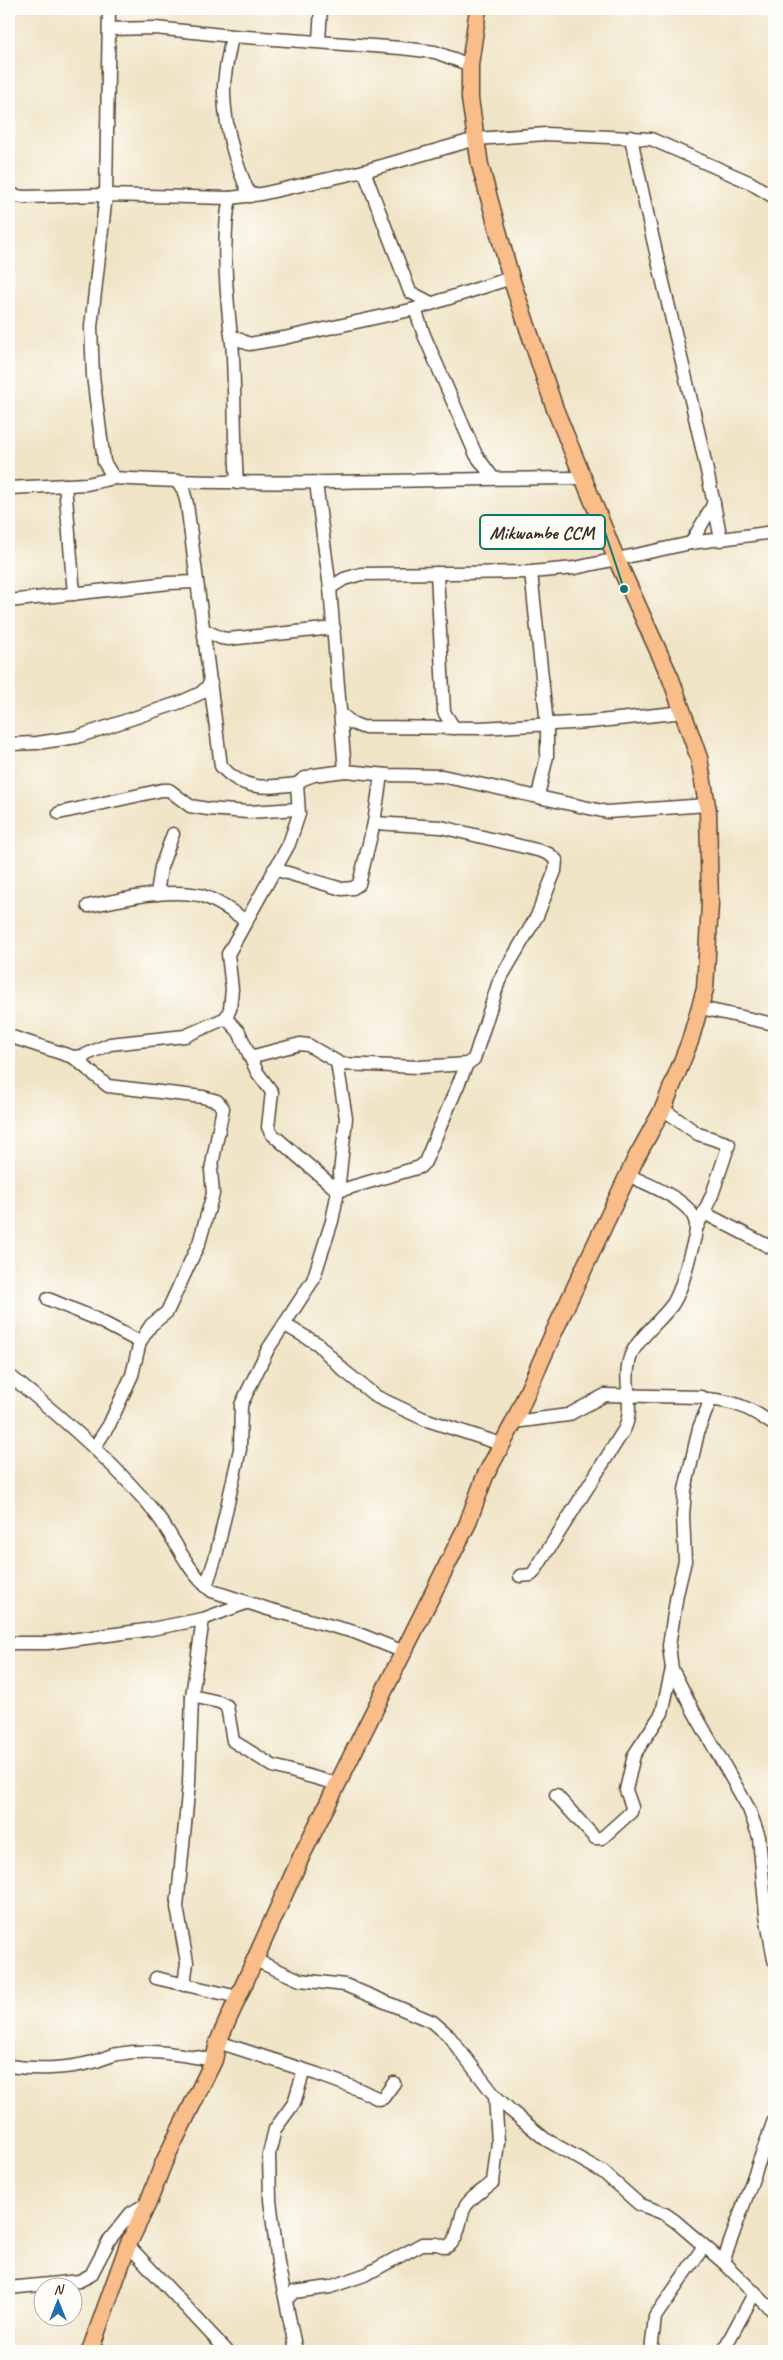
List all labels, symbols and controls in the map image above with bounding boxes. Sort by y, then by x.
callout: Mikwambe CCM [480,515,605,549]
text: Mikwambe CCM [490,521,597,545]
north arrow [32,2278,82,2328]
text: N [54,2281,65,2298]

